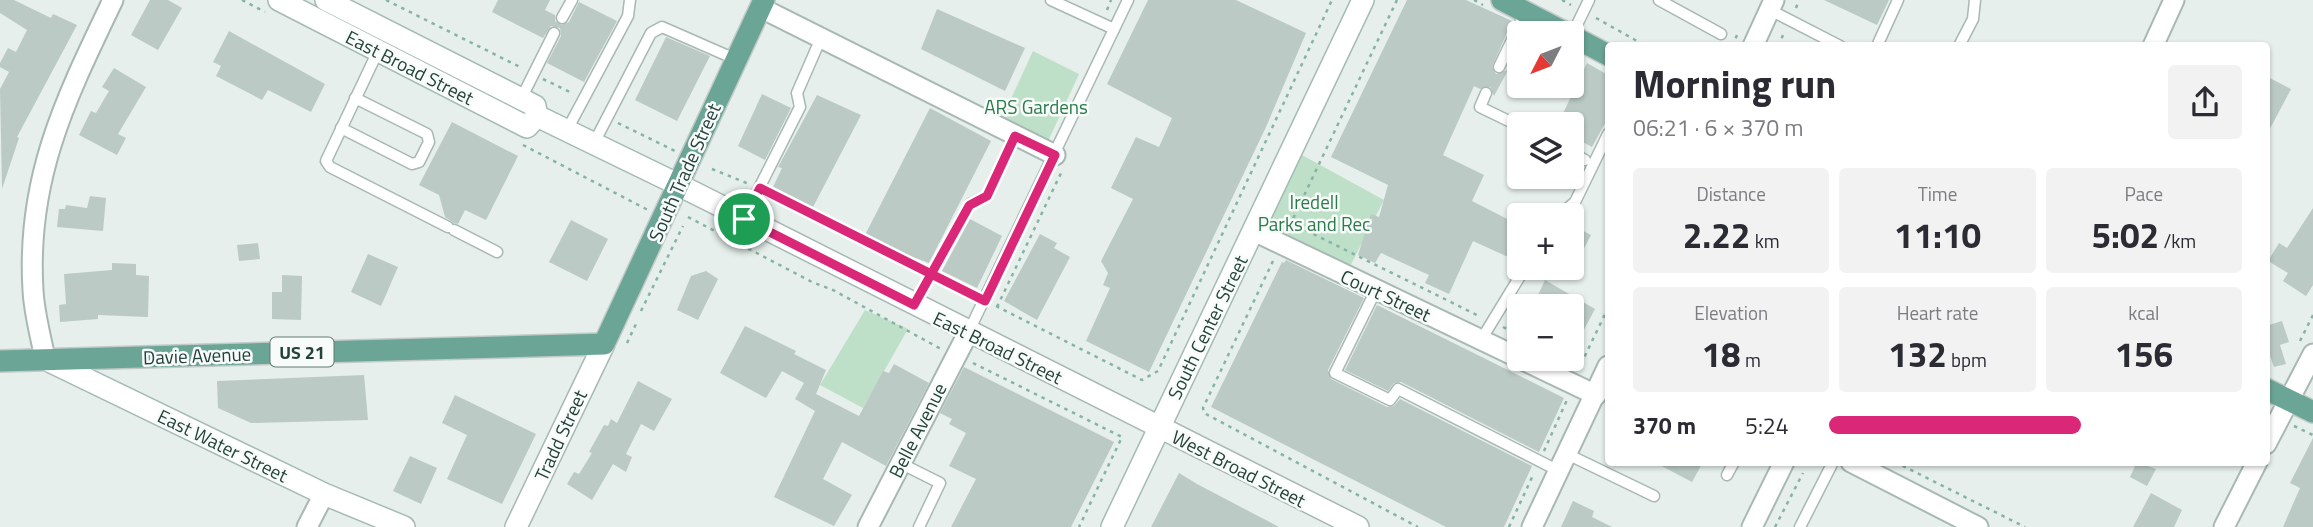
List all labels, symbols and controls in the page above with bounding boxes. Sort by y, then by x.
north arrow [1507,21,1584,98]
map controls [1507,21,1584,371]
street label: East Broad Street [341,22,479,112]
text: Morning run [1633,55,1836,113]
button: share [2168,65,2242,139]
park label: ARS Gardens [984,92,1088,121]
street label: South Trade Street [641,98,728,246]
text: 06:21 · 6 × 370 m [1633,110,1803,145]
button: layers [1507,112,1584,189]
text: Distance [1696,179,1766,208]
text: Time [1918,179,1957,208]
text: Pace [2125,179,2163,208]
park label: Iredell Parks and Rec [1258,187,1370,238]
pin [714,189,774,249]
icon: arrive [725,200,763,238]
button: + [1507,203,1584,280]
text: 2.22 [1683,208,1750,262]
text: 11:10 [1894,208,1981,262]
text: 5:02 [2091,208,2159,262]
text: km [1750,226,1780,255]
text: /km [2159,226,2196,255]
street label: South Center Street [1159,250,1255,404]
street label: Court Street [1336,261,1436,329]
button: − [1507,294,1584,371]
text: Elevation [1694,298,1768,327]
text: Heart rate [1897,298,1978,327]
text: kcal [2128,298,2159,327]
street label: East Broad Street [928,303,1068,391]
text: 18 [1702,327,1741,381]
text: 132 [1888,327,1947,381]
text: 156 [2114,327,2173,381]
road number: US 21 [270,338,334,366]
street label: Davie Avenue [142,339,252,371]
text: m [1741,345,1761,374]
text: bpm [1947,345,1987,374]
street label: Belle Avenue [881,377,953,483]
street label: Tradd Street [526,384,594,485]
street label: East Water Street [153,401,293,489]
text: 370 m [1633,408,1696,443]
text: 5:24 [1745,408,1789,443]
street label: West Broad Street [1167,422,1311,514]

